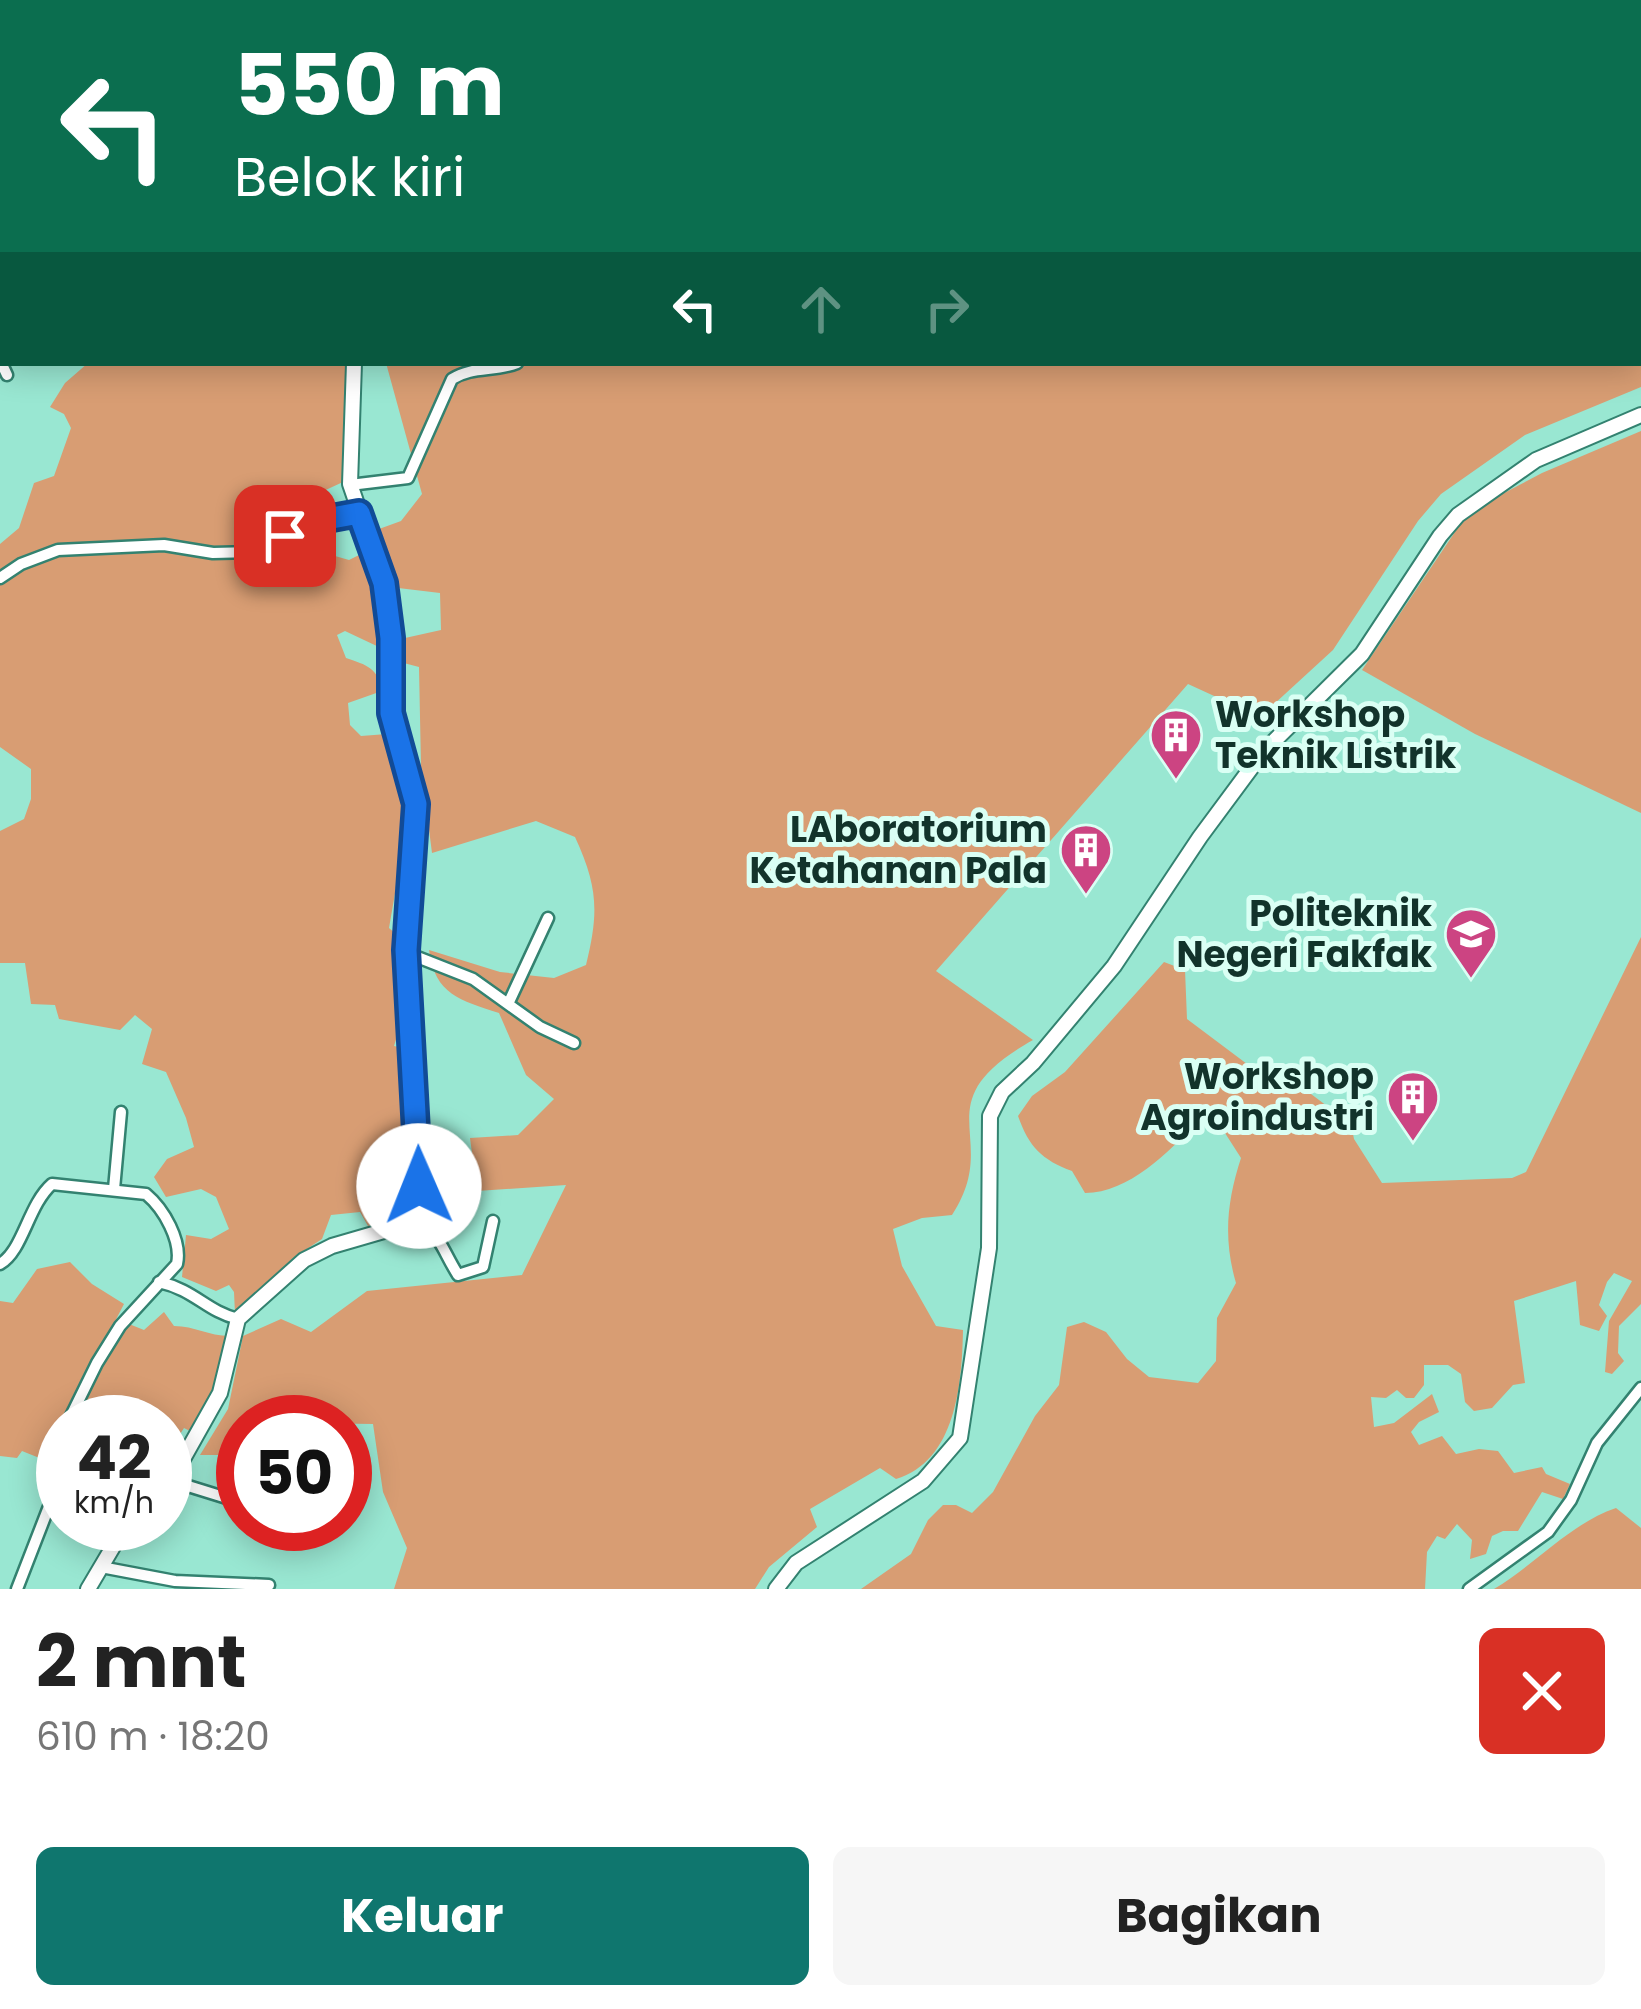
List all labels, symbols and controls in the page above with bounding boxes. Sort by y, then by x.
text: 550 m [234,27,505,144]
icon: left [36,48,192,204]
text: Belok kiri [234,139,465,215]
icon: left [662,276,728,342]
icon: ahead [788,276,854,342]
icon: right [914,276,980,342]
pin [234,485,336,587]
icon: arrive [252,503,318,569]
place label: Workshop Teknik Listrik [1215,689,1457,781]
building icon: Workshop Teknik Listrik [1148,707,1204,781]
place label: LAboratorium Ketahanan Pala [749,804,1047,896]
building icon: LAboratorium Ketahanan Pala [1058,822,1114,896]
place label: Politeknik Negeri Fakfak [1176,888,1433,980]
school or university icon: Politeknik Negeri Fakfak [1443,906,1499,980]
place label: Workshop Agroindustri [1140,1051,1374,1143]
building icon: Workshop Agroindustri [1385,1069,1441,1143]
position arrow [356,1123,482,1249]
speed limit sign: 50 [216,1395,372,1551]
text: 42 [77,1416,151,1500]
text: km/h [74,1481,154,1524]
text: 2 mnt [36,1611,246,1712]
button: close [1479,1628,1605,1754]
text: 610 m · 18:20 [36,1709,270,1764]
button: Keluar [36,1847,809,1985]
button: Bagikan [833,1847,1605,1985]

